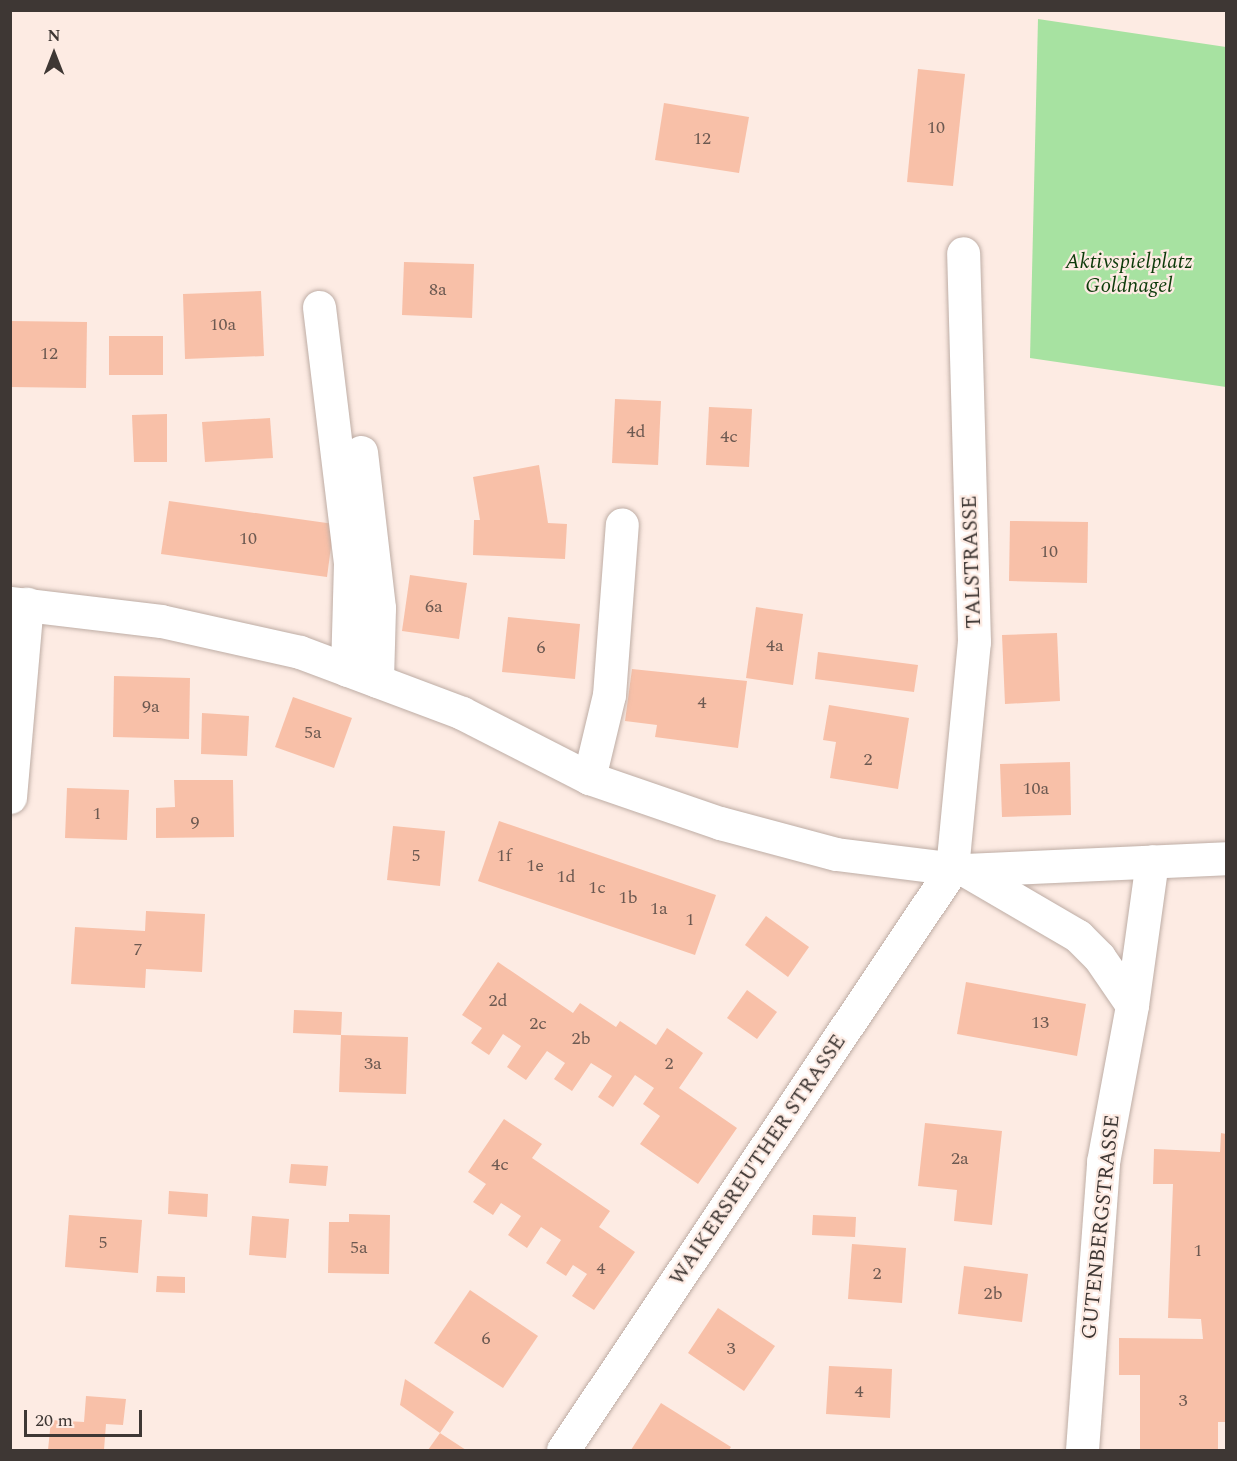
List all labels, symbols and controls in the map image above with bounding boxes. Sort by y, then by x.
north arrow [24,24,84,84]
text: N [47,24,61,48]
house number: 10 [927,117,945,139]
house number: 12 [693,128,711,150]
park label: Aktivspielplatz Goldnagel [1065,249,1193,299]
house number: 8a [429,279,447,301]
house number: 10a [210,314,236,336]
house number: 12 [40,343,58,365]
house number: 4d [626,421,646,443]
house number: 4c [720,426,738,448]
street label: TALSTRASSE [957,495,987,629]
house number: 10 [239,528,257,550]
house number: 10 [1040,541,1058,563]
house number: 6a [425,596,443,618]
house number: 4a [766,635,784,657]
house number: 6 [537,637,545,659]
house number: 4 [698,692,706,714]
house number: 9a [142,696,160,718]
house number: 5a [304,722,322,744]
house number: 2 [864,749,872,771]
house number: 10a [1023,778,1049,800]
house number: 1 [93,803,101,825]
house number: 9 [191,812,199,834]
house number: 5 [412,845,420,867]
house number: 1f [496,845,512,867]
house number: 1e [526,855,544,877]
house number: 1d [556,866,576,888]
house number: 1c [588,877,606,899]
house number: 1b [618,887,638,909]
house number: 1a [650,898,668,920]
house number: 1 [686,909,694,931]
house number: 7 [134,939,142,961]
house number: 2d [488,990,508,1012]
house number: 13 [1031,1012,1049,1034]
house number: 2c [529,1013,547,1035]
house number: 2b [571,1028,591,1050]
street label: WAIKERSREUTHER STRASSE [665,1030,851,1290]
house number: 3a [364,1053,382,1075]
house number: 2 [665,1053,673,1075]
street label: GUTENBERGSTRASSE [1077,1113,1125,1341]
house number: 2a [951,1148,969,1170]
house number: 4c [491,1154,509,1176]
house number: 5 [99,1232,107,1254]
house number: 5a [350,1237,368,1259]
house number: 1 [1194,1240,1202,1262]
house number: 4 [597,1258,605,1280]
house number: 2 [873,1263,881,1285]
house number: 2b [983,1283,1003,1305]
house number: 6 [482,1328,490,1350]
house number: 3 [727,1338,735,1360]
house number: 4 [855,1381,863,1403]
house number: 3 [1179,1390,1187,1412]
scale bar [27,1398,146,1436]
text: 20 m [35,1407,73,1434]

